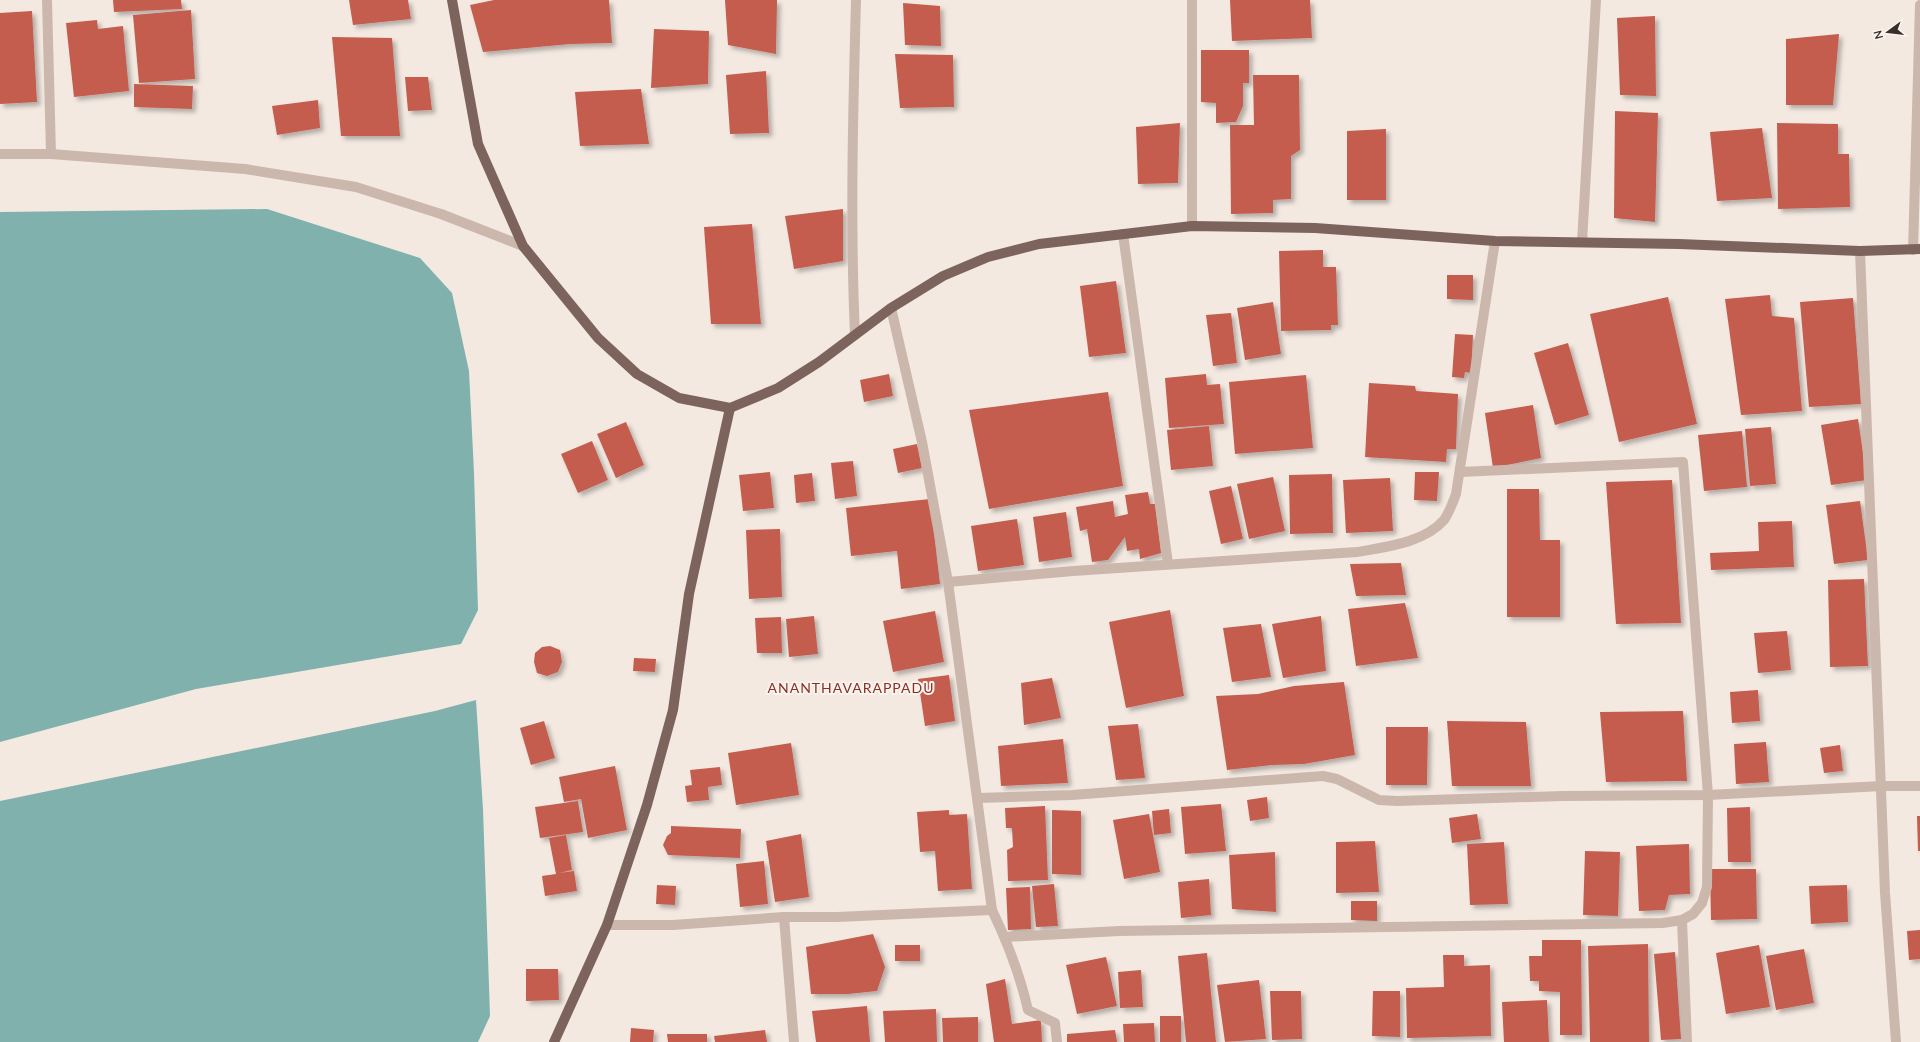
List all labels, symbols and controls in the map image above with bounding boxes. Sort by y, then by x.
north arrow [1868,12,1908,52]
text: N [1870,29,1885,40]
district label: ANANTHAVARAPPADU [768,679,935,696]

